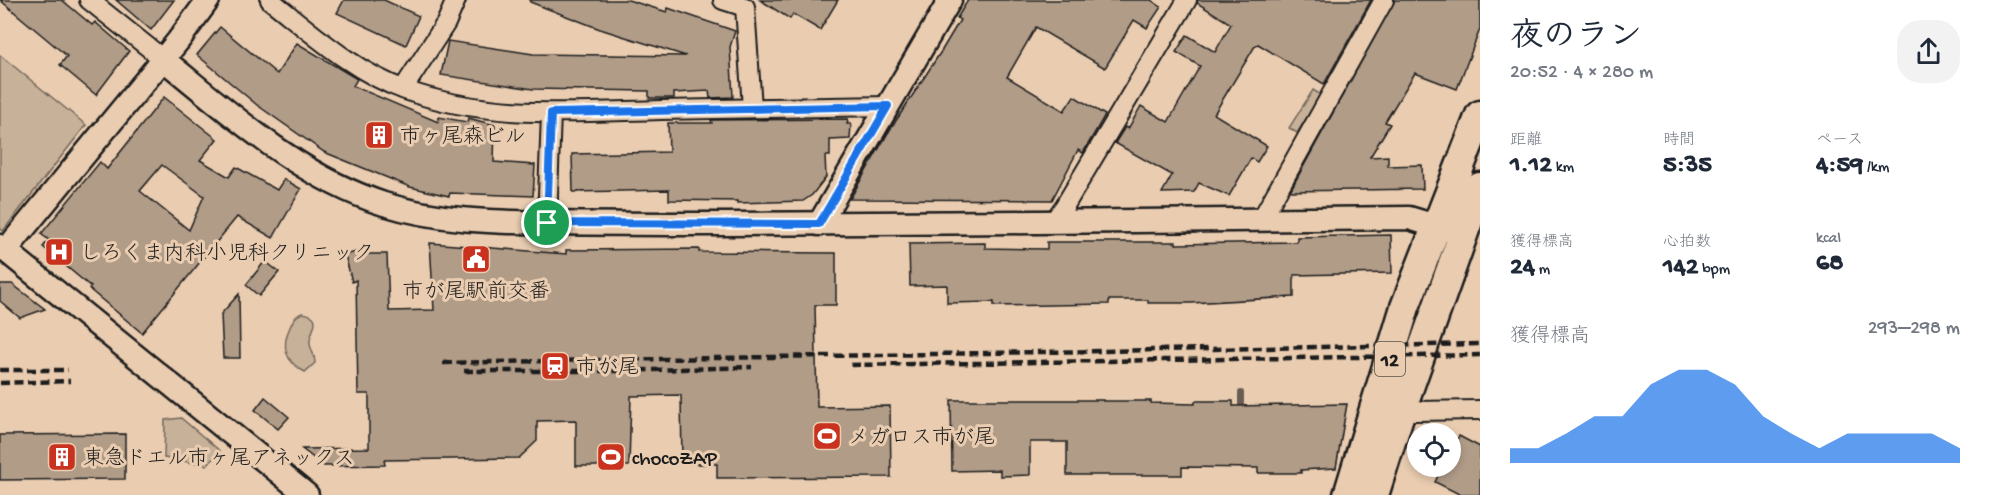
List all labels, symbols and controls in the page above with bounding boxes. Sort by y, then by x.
text: 夜のラン [1510,20,1642,58]
button: share [1897,20,1960,83]
text: 20:52 · 4 × 280 m [1510,62,1653,85]
building icon: 市ヶ尾森ビル [363,119,395,151]
place label: 市ヶ尾森ビル [400,124,526,151]
text: 距離 [1510,132,1542,151]
text: 時間 [1663,132,1695,151]
text: ペース [1816,132,1863,151]
text: 1.12 [1510,151,1552,182]
text: 5:35 [1663,151,1712,182]
text: 4:59 [1816,151,1863,182]
text: km [1552,159,1574,178]
text: /km [1863,159,1889,178]
pin [521,197,572,248]
icon: arrive [530,206,563,239]
text: kcal [1816,230,1841,249]
text: 獲得標高 [1510,234,1574,253]
text: 心拍数 [1663,234,1711,253]
hospital icon: しろくま内科小児科クリニック [43,236,75,268]
place label: しろくま内科小児科クリニック [80,242,374,268]
public building icon: 市が尾駅前交番 [460,243,492,275]
text: 68 [1816,249,1843,280]
text: 24 [1510,253,1535,284]
text: 142 [1663,253,1699,284]
text: m [1535,261,1550,280]
text: bpm [1699,261,1730,280]
place label: 市が尾駅前交番 [403,280,550,306]
text: 293–298 m [1868,318,1960,341]
text: 獲得標高 [1510,326,1590,349]
road number: 12 [1375,342,1405,376]
station icon: 市が尾 [539,350,571,382]
place label: 市が尾 [576,356,639,382]
sports icon: メガロス市が尾 [811,420,843,452]
map controls [1407,423,1461,477]
button: locate [1407,423,1461,477]
place label: メガロス市が尾 [848,426,995,452]
building icon: 東急ドエル市ヶ尾アネックス [46,441,78,473]
sports icon: chocoZAP [595,441,627,473]
place label: 東急ドエル市ヶ尾アネックス [83,446,355,473]
place label: chocoZAP [632,448,717,473]

